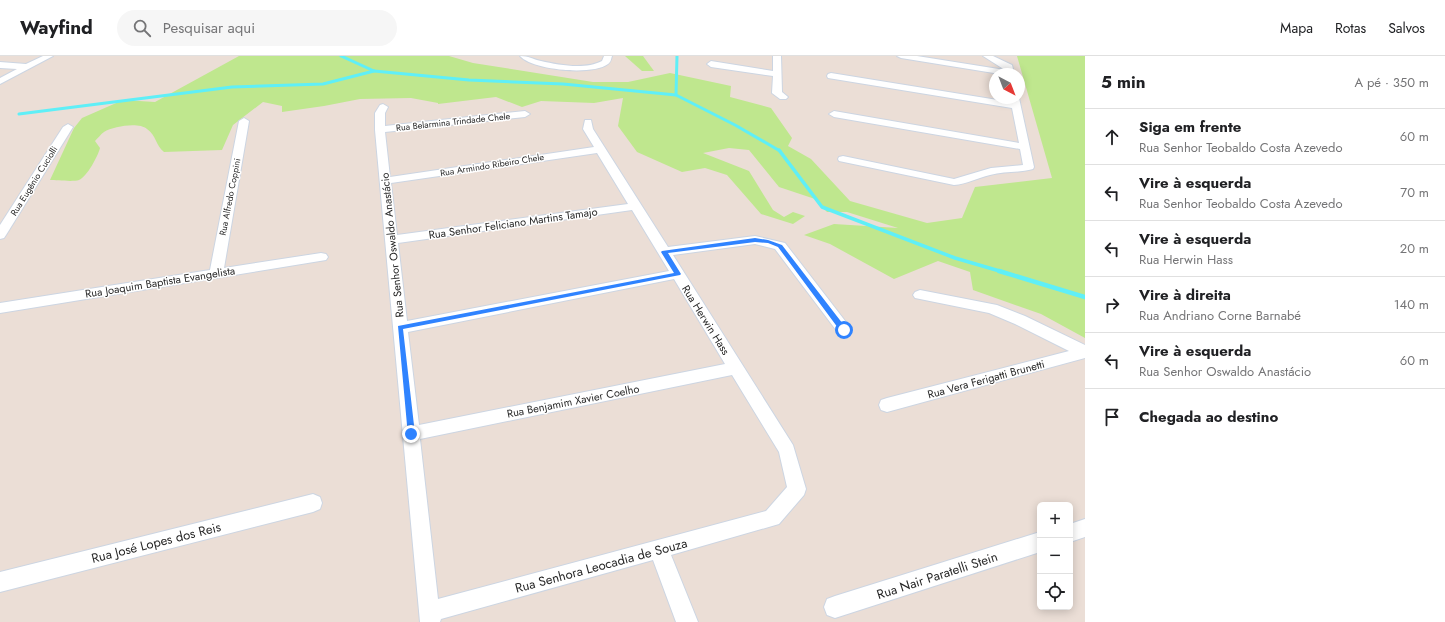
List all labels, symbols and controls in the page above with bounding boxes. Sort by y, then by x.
search box [117,10,397,46]
text: Wayfind [20,14,93,41]
icon: search [131,17,153,39]
text: Pesquisar aqui [163,17,255,39]
text: Mapa [1280,18,1313,38]
text: Rotas [1335,18,1366,38]
text: Salvos [1388,18,1425,38]
north arrow [989,68,1025,104]
text: 5 min [1101,70,1145,94]
text: A pé · 350 m [1354,73,1429,92]
street label: Rua Belarmina Trindade Chele [395,109,511,134]
text: Siga em frente [1139,116,1241,138]
icon: ahead [1101,126,1123,148]
text: 60 m [1400,127,1429,146]
text: Rua Senhor Teobaldo Costa Azevedo [1139,138,1343,157]
street label: Rua Eugênio Cuciolli [7,143,60,218]
street label: Rua Armindo Ribeiro Chele [439,150,545,179]
street label: Rua Alfredo Coppini [216,157,243,237]
street label: Rua Senhor Oswaldo Anastácio [376,172,408,318]
text: Vire à esquerda [1139,172,1251,194]
icon: left [1101,182,1123,204]
text: 70 m [1400,183,1429,202]
text: Rua Senhor Teobaldo Costa Azevedo [1139,194,1343,213]
street label: Rua Senhor Feliciano Martins Tamajo [427,203,599,243]
text: Vire à esquerda [1139,228,1251,250]
icon: left [1101,238,1123,260]
text: 20 m [1400,239,1429,258]
text: Rua Herwin Hass [1139,250,1233,269]
street label: Rua Joaquim Baptista Evangelista [84,262,236,302]
street label: Rua Herwin Hass [678,282,734,358]
text: Vire à direita [1139,284,1231,306]
icon: right [1101,294,1123,316]
text: 140 m [1394,295,1429,314]
text: Rua Andriano Corne Barnabé [1139,306,1301,325]
route start [835,321,853,339]
text: Vire à esquerda [1139,340,1251,362]
icon: left [1101,350,1123,372]
text: 60 m [1400,351,1429,370]
street label: Rua Vera Ferigatti Brunetti [926,356,1046,402]
text: Rua Senhor Oswaldo Anastácio [1139,362,1311,381]
street label: Rua Benjamim Xavier Coelho [505,380,641,422]
icon: arrive [1101,406,1123,428]
text: Chegada ao destino [1139,406,1278,428]
route end [402,425,420,443]
map controls [1037,502,1073,610]
button: + [1037,502,1073,538]
street label: Rua José Lopes dos Reis [89,517,223,568]
street label: Rua Senhora Leocadia de Souza [513,533,689,598]
button: − [1037,538,1073,574]
street label: Rua Nair Paratelli Stein [874,547,1000,604]
button: locate [1037,574,1073,610]

